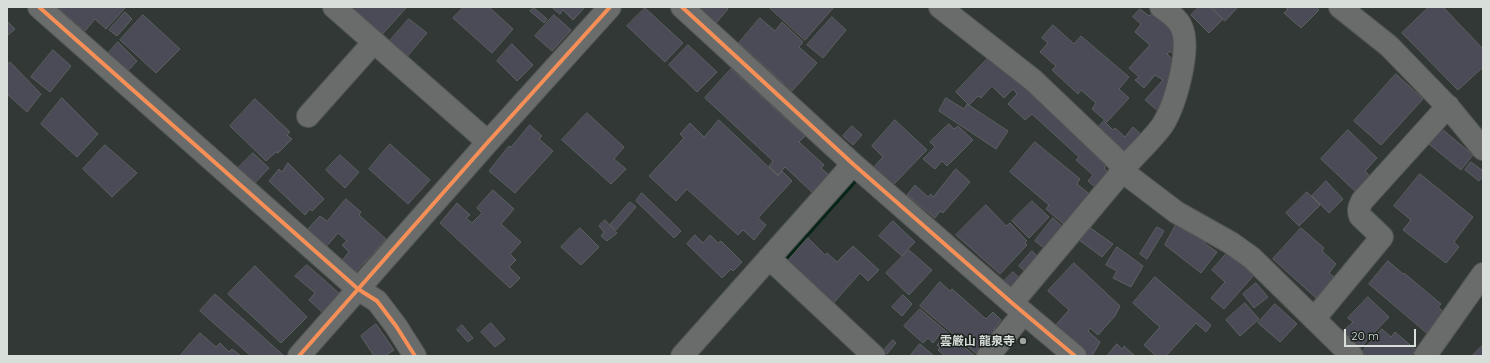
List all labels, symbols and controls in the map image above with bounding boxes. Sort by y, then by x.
scale bar [1346,321,1418,347]
text: 20 m [1351,328,1379,343]
place label: 雲厳山 龍泉寺 [940,334,1015,348]
marker: 雲厳山 龍泉寺 [1018,336,1028,346]

